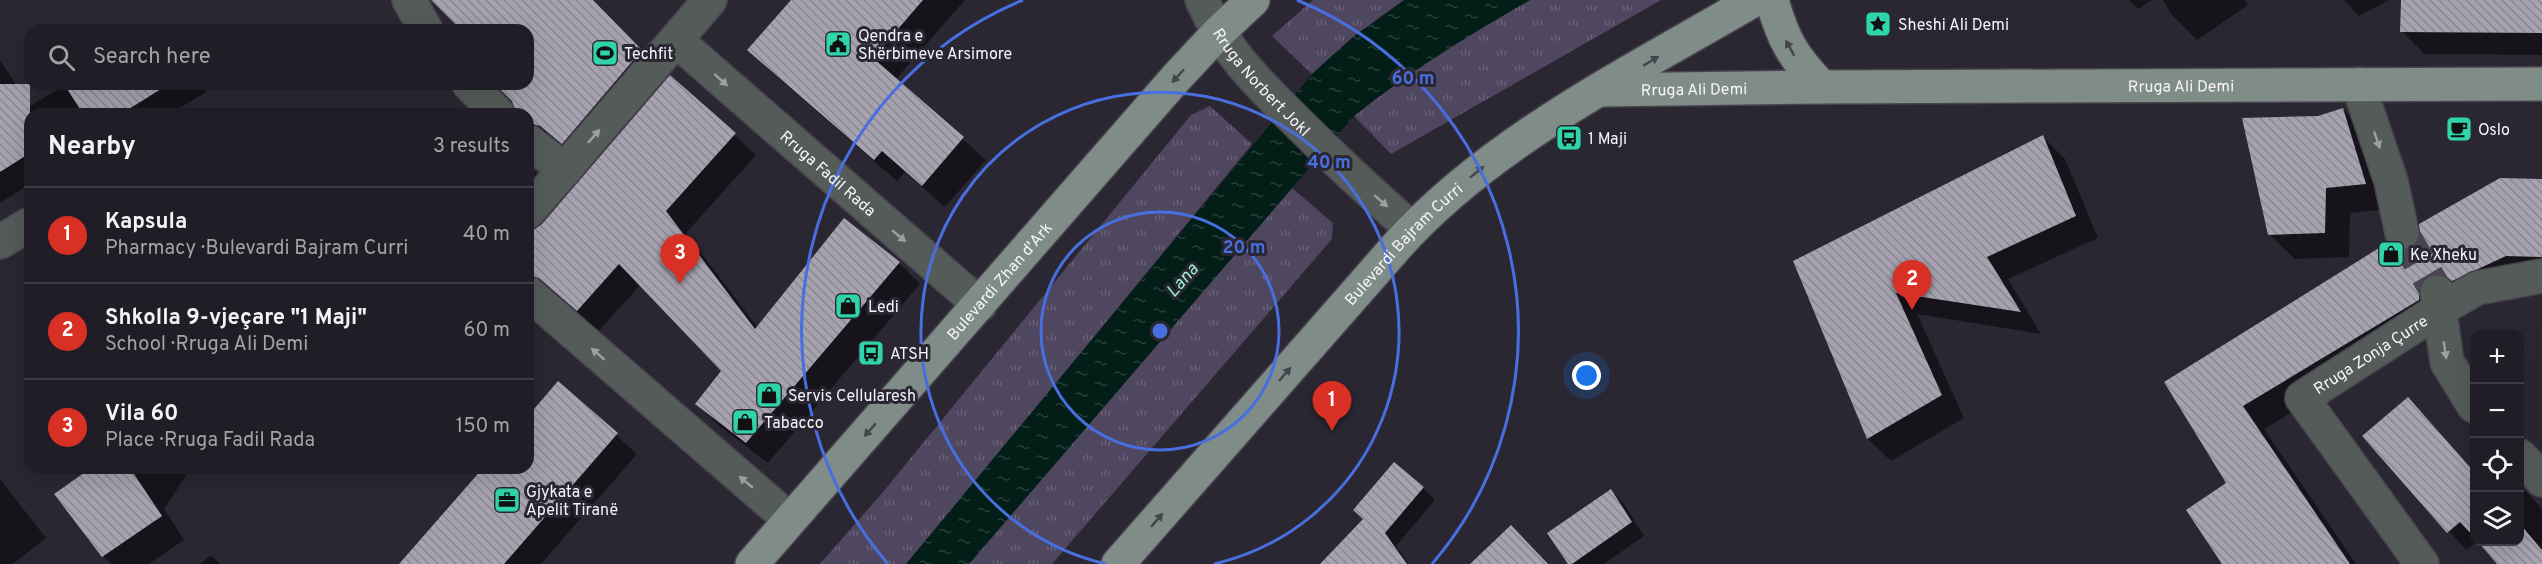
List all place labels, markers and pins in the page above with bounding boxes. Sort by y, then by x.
place icon: Sheshi Ali Demi [1863,9,1893,39]
place label: Sheshi Ali Demi [1898,16,2009,36]
place label: Qendra e Shërbimeve Arsimore [858,27,1012,65]
public building icon: Qendra e Shërbimeve Arsimore [823,29,853,59]
sports icon: Techfit [590,38,620,68]
place label: Techfit [624,45,673,65]
cafe icon: Oslo [2444,114,2474,144]
place label: Oslo [2478,121,2510,141]
bus stop icon: 1 Maji [1554,123,1584,153]
place label: 1 Maji [1588,130,1627,150]
pin: 3 [660,234,700,284]
shop icon: Ke Xheku [2376,239,2406,269]
place label: Ke Xheku [2410,246,2477,266]
pin: 2 [1892,260,1932,310]
shop icon: Ledi [833,291,863,321]
place label: Ledi [868,298,899,318]
centre of rings [1150,321,1170,341]
bus stop icon: ATSH [856,338,886,368]
place label: ATSH [890,345,929,365]
shop icon: Servis Cellularesh [754,380,784,410]
pin: 1 [1312,382,1352,431]
place label: Servis Cellularesh [788,387,916,407]
shop icon: Tabacco [730,407,760,437]
place label: Tabacco [764,414,824,434]
place label: Gjykata e Apelit Tiranë [526,483,618,521]
office icon: Gjykata e Apelit Tiranë [492,485,522,515]

